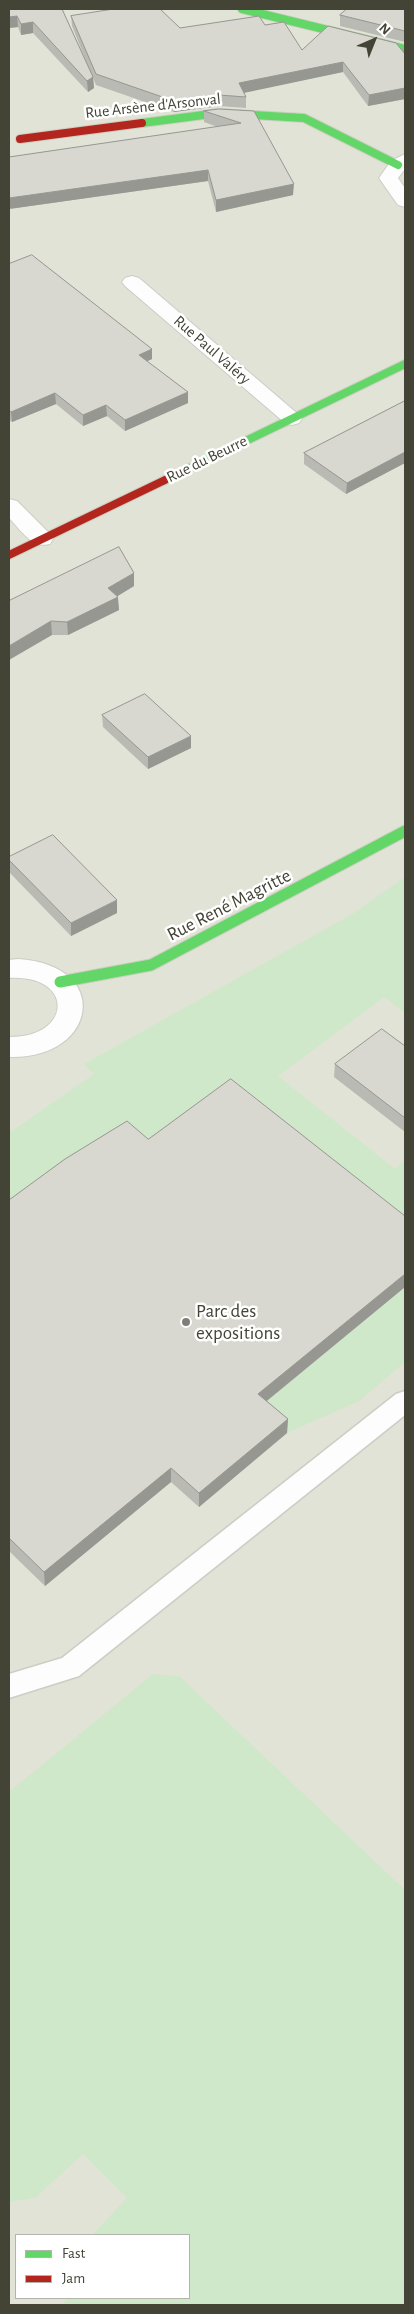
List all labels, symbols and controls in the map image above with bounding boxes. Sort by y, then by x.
north arrow [349,15,399,65]
text: N [376,21,393,38]
street label: Rue Arsène d'Arsonval [84,89,222,123]
street label: Rue Paul Valéry [170,311,254,389]
street label: Rue du Beurre [164,431,250,487]
street label: Rue René Magritte [163,864,295,946]
place label: Parc des expositions [196,1300,280,1344]
marker: Parc des expositions [180,1316,192,1328]
legend [15,2234,190,2299]
text: Fast [62,2246,85,2261]
text: Jam [62,2271,85,2286]

